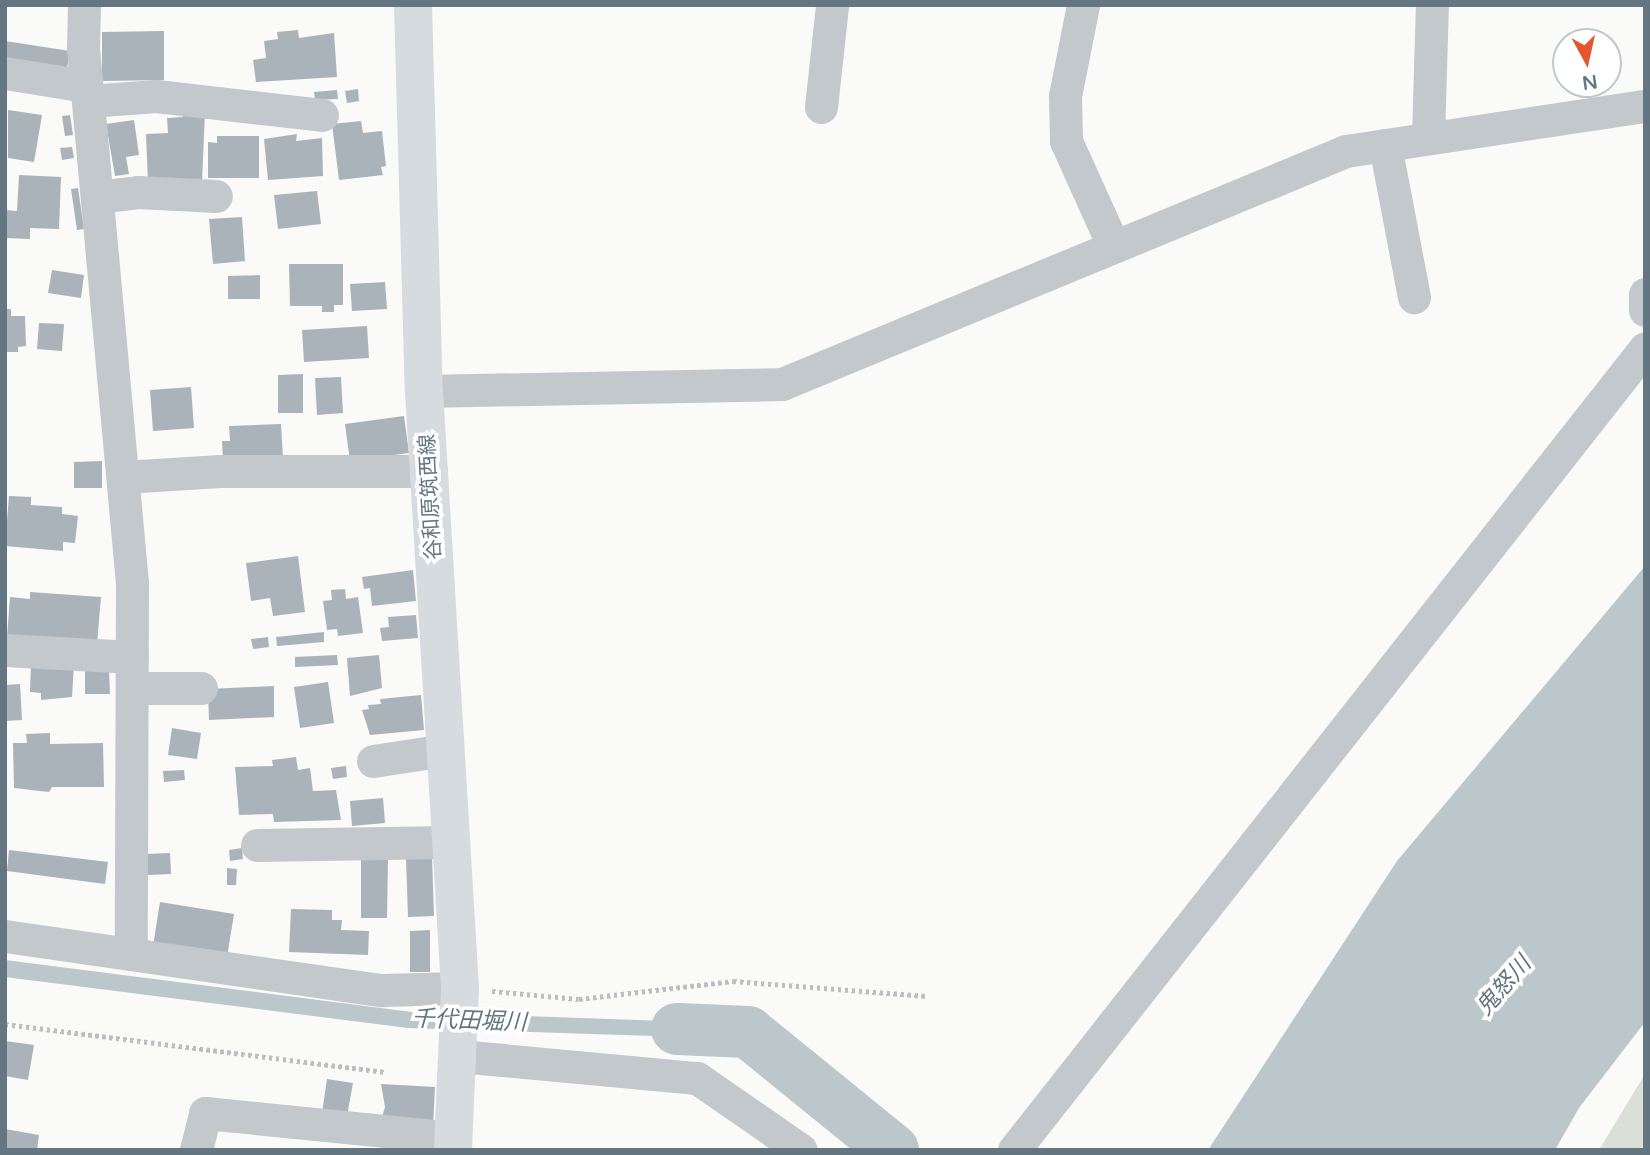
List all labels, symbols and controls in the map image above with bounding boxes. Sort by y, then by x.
north arrow [1552,28,1622,98]
text: N [1581,70,1599,94]
street label: 谷和原筑西線 [415,433,447,561]
water label: 鬼怒川 [1471,951,1537,1021]
water label: 千代田堀川 [411,1005,527,1037]

